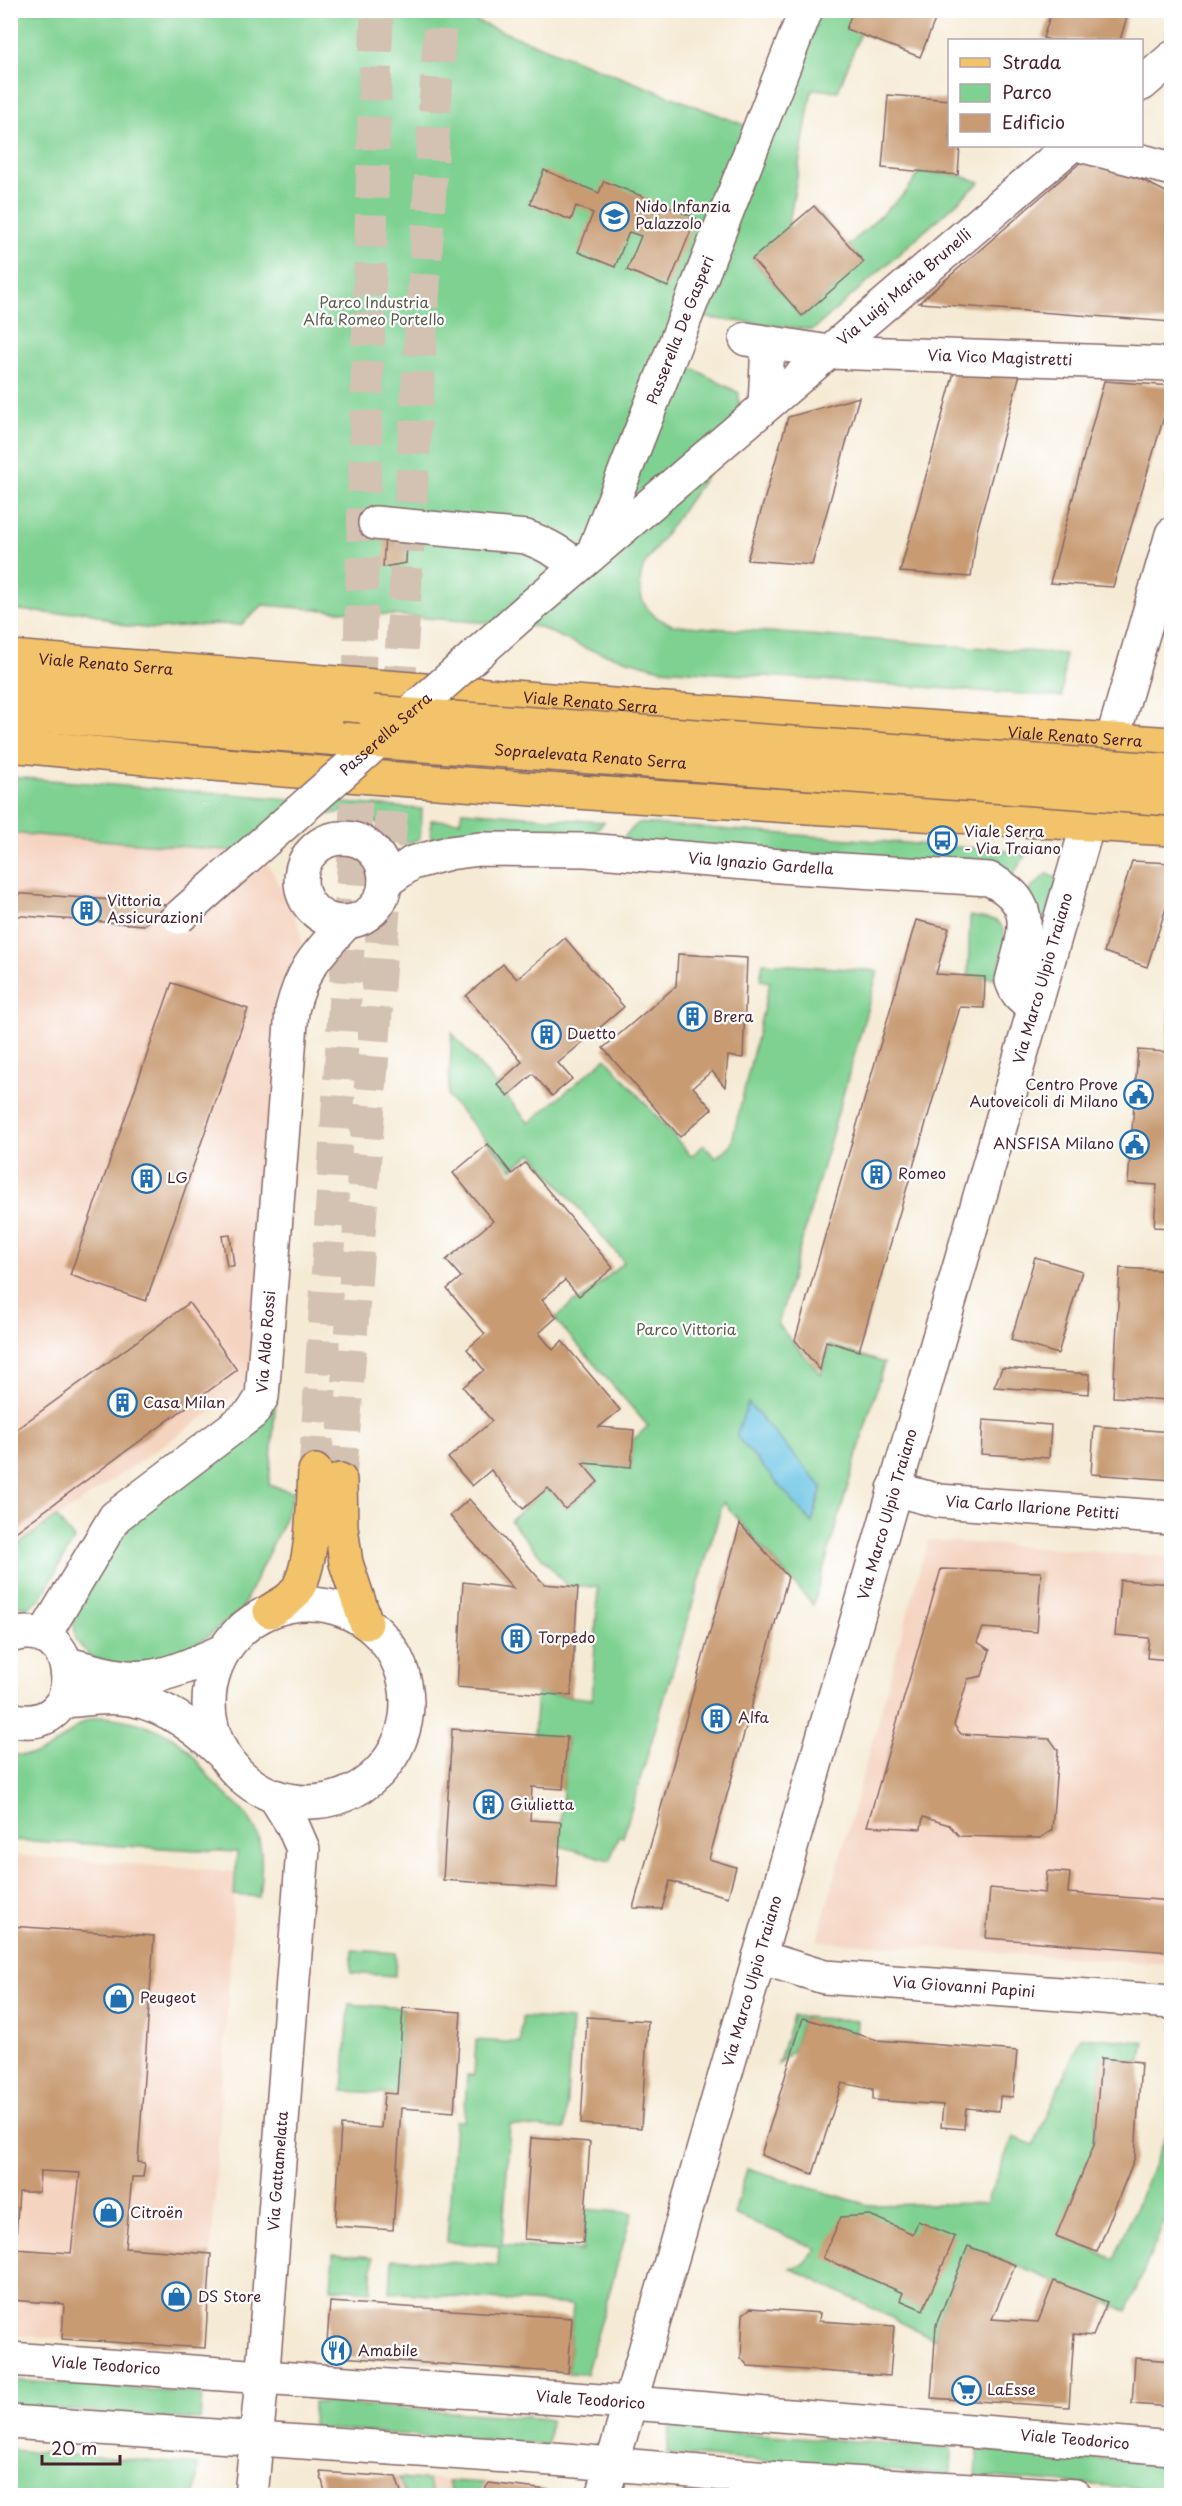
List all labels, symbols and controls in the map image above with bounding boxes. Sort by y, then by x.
legend [948,39,1143,147]
text: Strada [1002,48,1062,75]
text: Parco [1002,78,1052,105]
text: Edificio [1002,108,1065,135]
place label: Nido Infanzia Palazzolo [635,194,731,234]
school or university icon: Nido Infanzia Palazzolo [598,200,630,232]
street label: Via Luigi Maria Brunelli [831,222,976,350]
street label: Passerella De Gasperi [639,252,719,407]
park label: Parco Industria Alfa Romeo Portello [303,290,445,330]
street label: Via Vico Magistretti [927,342,1073,371]
street label: Viale Renato Serra [38,646,175,680]
street label: Viale Renato Serra [522,685,659,718]
street label: Passerella Serra [334,686,437,780]
street label: Viale Renato Serra [1007,720,1144,752]
street label: Sopraelevata Renato Serra [493,737,688,774]
place label: Viale Serra - Via Traiano [964,819,1061,859]
bus stop icon: Viale Serra - Via Traiano [927,825,959,857]
street label: Via Ignazio Gardella [687,845,835,880]
place label: Vittoria Assicurazioni [107,888,203,928]
street label: Via Marco Ulpio Traiano [1006,890,1077,1066]
building icon: Vittoria Assicurazioni [70,894,102,926]
building icon: Brera [676,1001,708,1033]
place label: Brera [713,1004,754,1027]
building icon: Duetto [530,1018,562,1050]
place label: Duetto [567,1021,616,1044]
place label: Centro Prove Autoveicoli di Milano [969,1072,1118,1112]
public building icon: Centro Prove Autoveicoli di Milano [1123,1078,1155,1110]
public building icon: ANSFISA Milano [1119,1128,1151,1160]
place label: ANSFISA Milano [993,1131,1114,1154]
building icon: Romeo [861,1158,893,1190]
place label: Romeo [898,1161,946,1184]
building icon: LG [130,1162,162,1194]
place label: LG [167,1165,188,1188]
street label: Via Aldo Rossi [249,1290,280,1394]
park label: Parco Vittoria [636,1317,737,1340]
building icon: Casa Milan [106,1387,138,1419]
place label: Casa Milan [143,1390,225,1413]
street label: Via Marco Ulpio Traiano [850,1426,922,1602]
street label: Via Carlo Ilarione Petitti [945,1488,1120,1524]
building icon: Torpedo [501,1622,533,1654]
place label: Torpedo [538,1625,595,1648]
building icon: Alfa [701,1702,733,1734]
place label: Alfa [738,1705,770,1728]
building icon: Giulietta [473,1789,505,1821]
place label: Giulietta [510,1792,575,1815]
street label: Via Marco Ulpio Traiano [715,1892,787,2069]
street label: Via Giovanni Papini [892,1969,1036,2002]
shop icon: Peugeot [103,1982,135,2014]
place label: Peugeot [140,1985,196,2008]
street label: Via Gattamelata [261,2110,293,2232]
shop icon: Citroën [93,2197,125,2229]
place label: Citroën [130,2200,183,2223]
shop icon: DS Store [161,2281,193,2313]
place label: DS Store [198,2284,261,2307]
restaurant icon: Amabile [321,2335,353,2367]
place label: Amabile [358,2338,418,2361]
street label: Viale Teodorico [50,2349,161,2380]
supermarket icon: LaEsse [950,2374,982,2406]
place label: LaEsse [987,2377,1036,2400]
street label: Viale Teodorico [535,2383,646,2414]
street label: Viale Teodorico [1019,2422,1131,2454]
scale bar [42,2428,120,2466]
text: 20 m [51,2434,97,2461]

